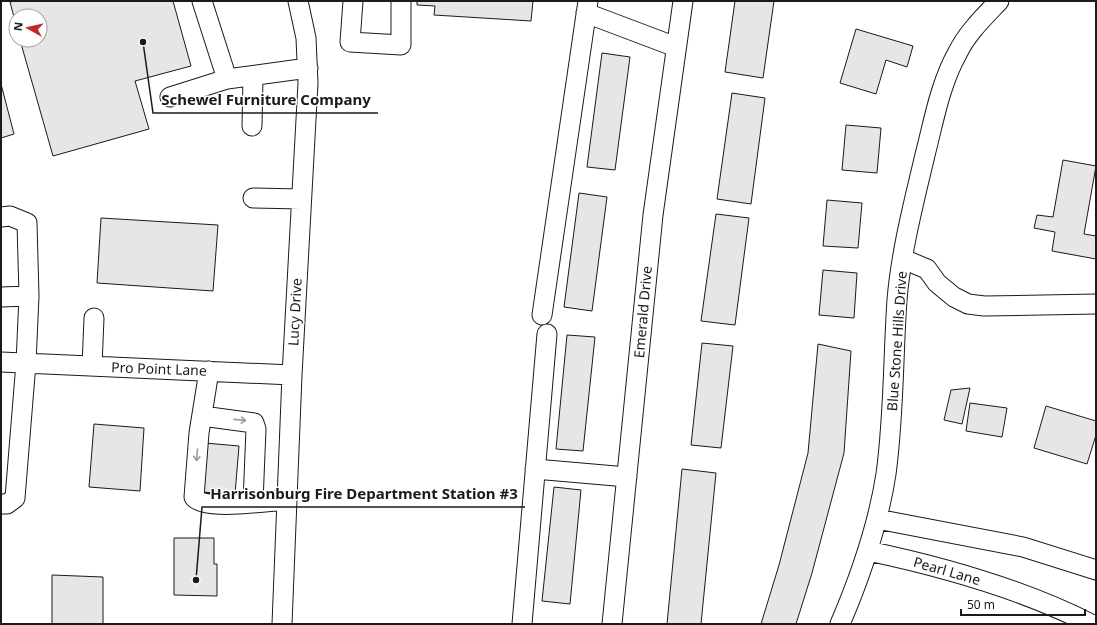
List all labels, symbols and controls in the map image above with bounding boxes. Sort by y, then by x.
north arrow [8,8,48,48]
text: N [10,21,26,32]
callout: Schewel Furniture Company [153,86,378,113]
text: Schewel Furniture Company [161,89,371,109]
street label: Emerald Drive [629,265,656,359]
street label: Blue Stone Hills Drive [882,270,911,412]
street label: Lucy Drive [283,277,306,346]
street label: Pro Point Lane [111,357,207,380]
one-way arrow [234,416,247,424]
one-way arrow [193,448,201,461]
callout: Harrisonburg Fire Department Station #3 [202,480,525,507]
text: Harrisonburg Fire Department Station #3 [210,483,518,503]
street label: Pearl Lane [911,552,983,589]
scale bar [961,591,1085,617]
text: 50 m [967,596,995,613]

